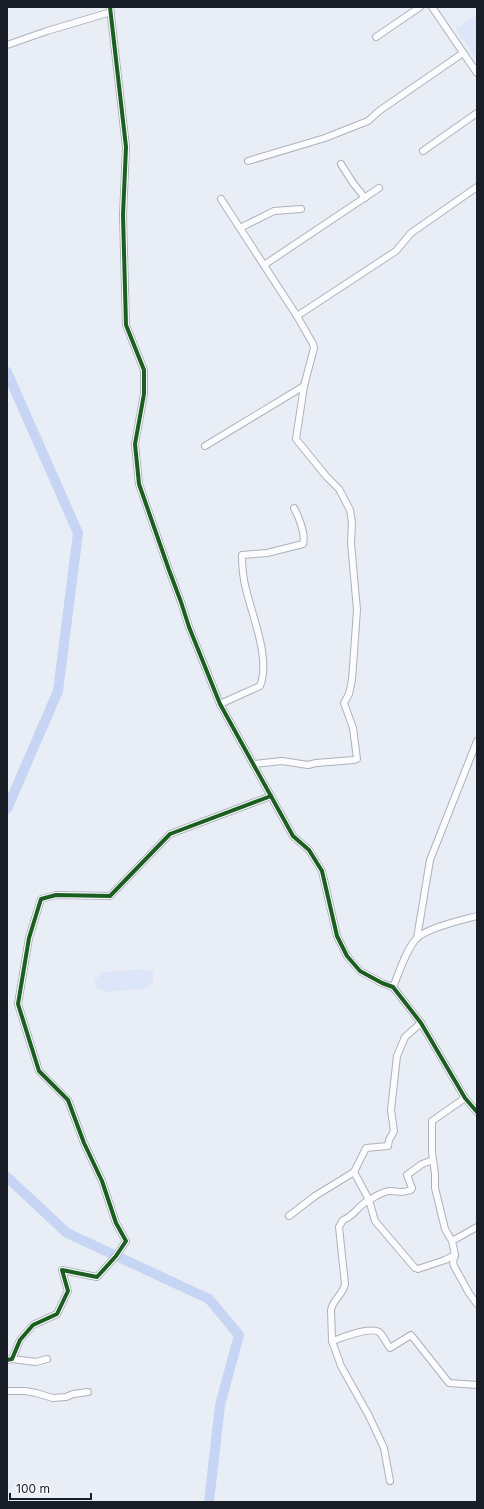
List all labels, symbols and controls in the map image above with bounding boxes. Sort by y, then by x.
scale bar [10,1475,91,1501]
text: 100 m [16,1481,50,1496]

